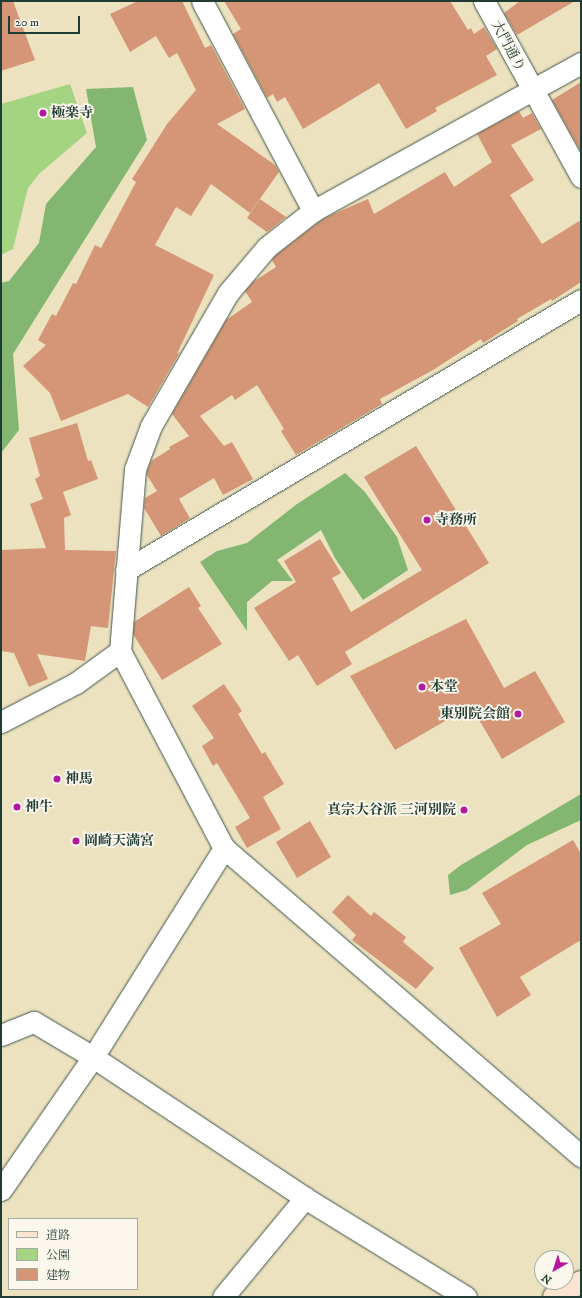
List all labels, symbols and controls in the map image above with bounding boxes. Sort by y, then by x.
scale bar [10,8,82,34]
text: 20 m [15,15,39,30]
street label: 大門通り [487,17,529,75]
place label: 極楽寺 [51,105,93,121]
marker: 極楽寺 [38,108,48,118]
place label: 寺務所 [435,512,477,528]
marker: 寺務所 [422,515,432,525]
place label: 本堂 [430,679,458,695]
marker: 本堂 [417,682,427,692]
place label: 東別院会館 [440,706,510,722]
marker: 東別院会館 [513,709,523,719]
place label: 神馬 [65,771,93,787]
marker: 神馬 [52,774,62,784]
place label: 神牛 [25,799,53,815]
marker: 神牛 [12,802,22,812]
place label: 真宗大谷派 三河別院 [327,802,456,818]
marker: 真宗大谷派 三河別院 [459,805,469,815]
place label: 岡崎天満宮 [84,833,154,849]
marker: 岡崎天満宮 [71,836,81,846]
legend [8,1218,138,1290]
text: 道路 [46,1228,70,1243]
text: 公園 [46,1248,70,1263]
north arrow [534,1250,574,1290]
text: 建物 [46,1268,70,1283]
text: N [539,1270,555,1287]

